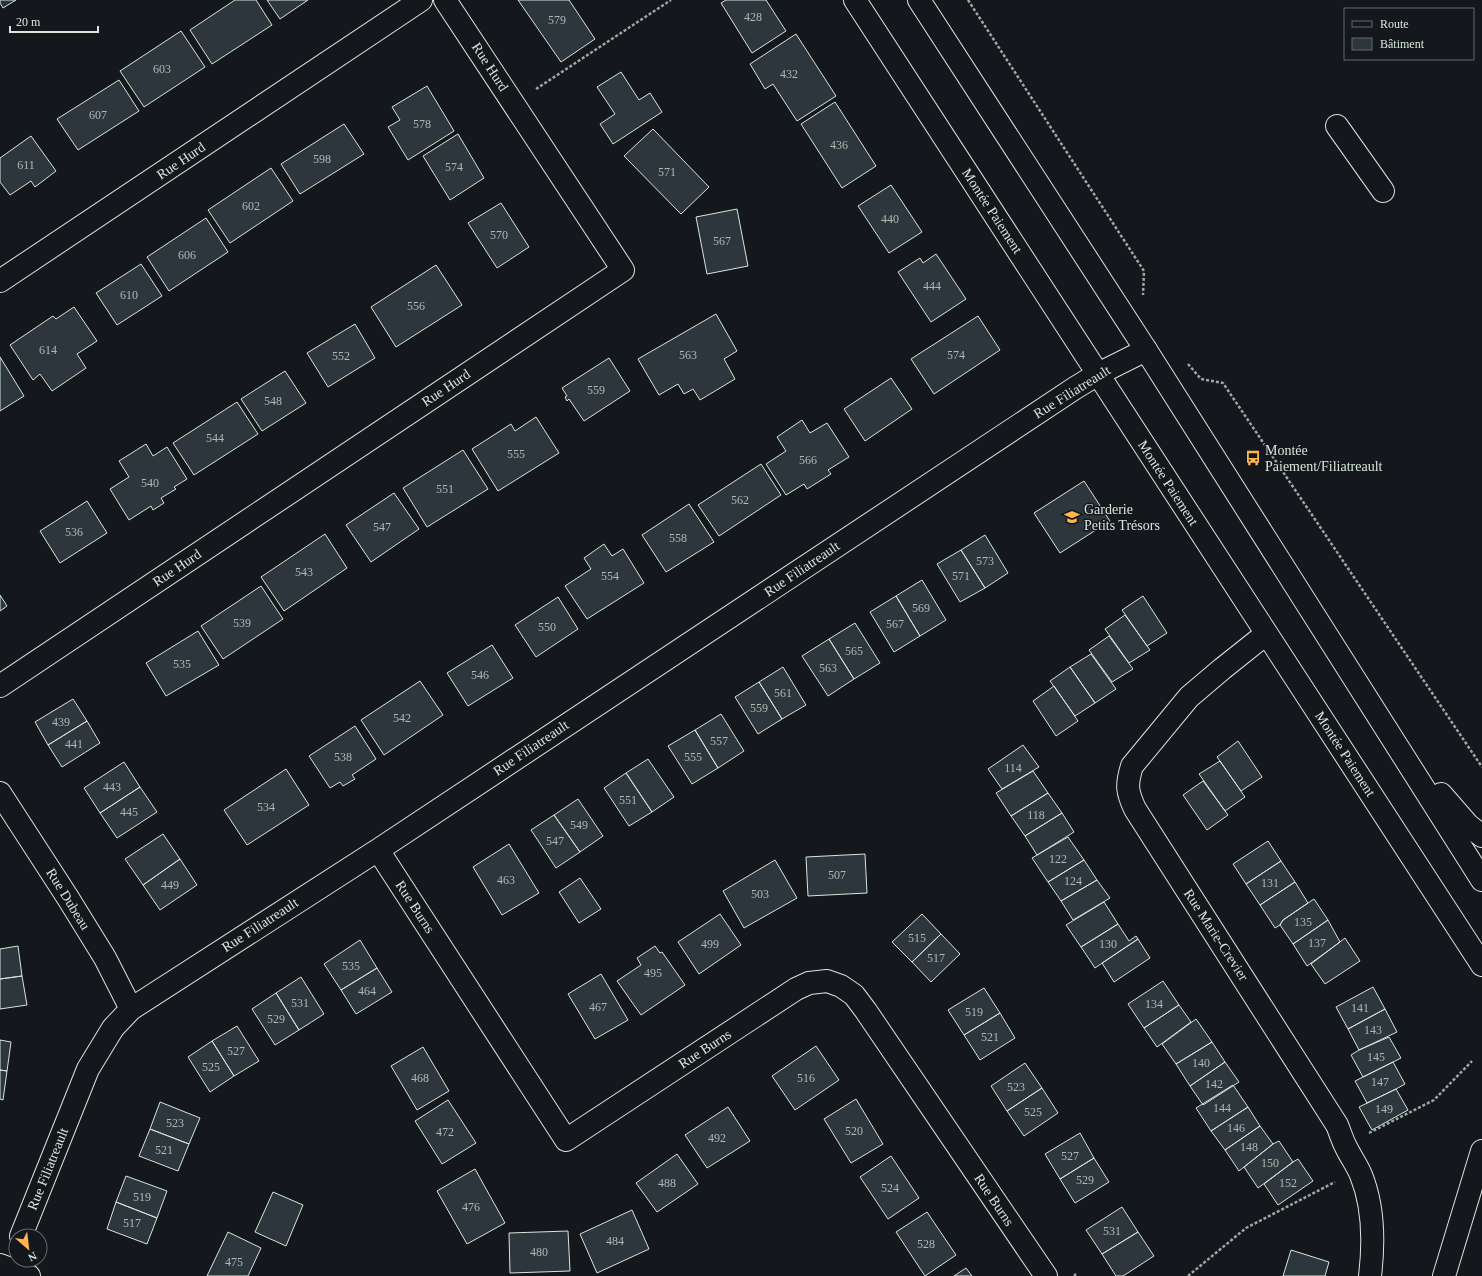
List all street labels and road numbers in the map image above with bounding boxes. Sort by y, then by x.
street label: Rue Hurd [469,40,511,94]
street label: Rue Hurd [154,139,208,183]
street label: Montée Paiement [959,166,1025,256]
street label: Rue Filiatreault [1031,362,1113,422]
street label: Rue Hurd [419,366,473,410]
street label: Montée Paiement [1135,438,1201,528]
street label: Rue Filiatreault [762,538,843,600]
street label: Rue Hurd [150,546,204,590]
street label: Montée Paiement [1312,709,1378,799]
street label: Rue Filiatreault [491,717,572,779]
street label: Rue Dubeau [43,866,93,932]
street label: Rue Burns [393,878,437,936]
street label: Rue Marie-Crevier [1181,886,1251,984]
street label: Rue Filiatreault [219,895,301,955]
street label: Rue Burns [676,1027,734,1071]
street label: Rue Filiatreault [25,1126,71,1212]
street label: Rue Burns [971,1171,1017,1229]

